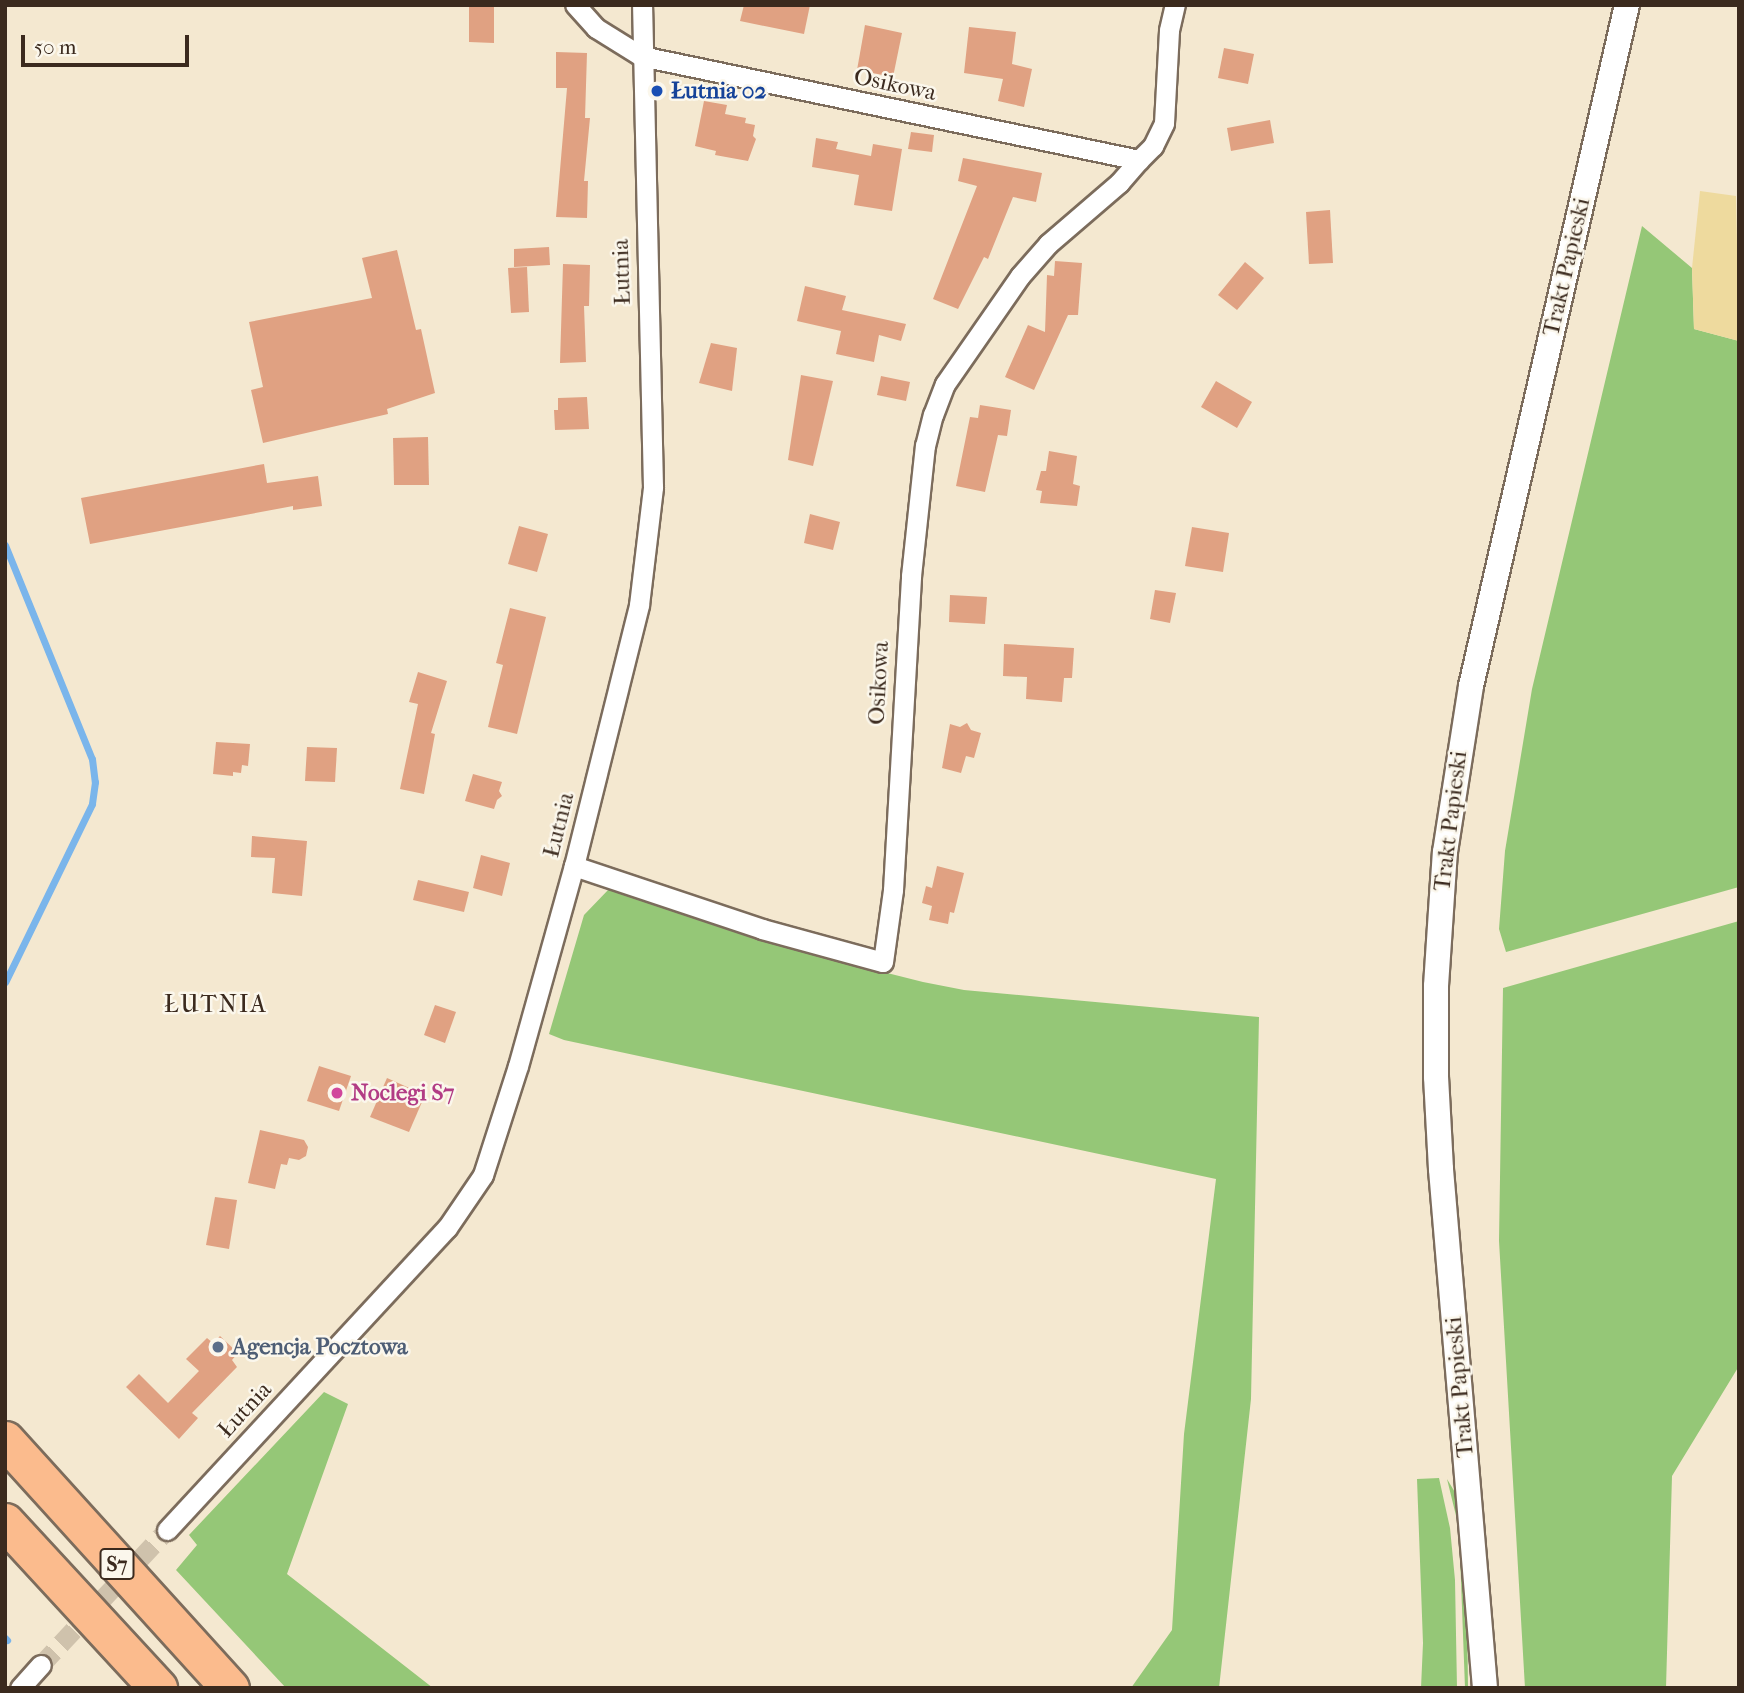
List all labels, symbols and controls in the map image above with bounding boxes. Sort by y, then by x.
scale bar [24,21,192,65]
text: 50 m [34,35,77,59]
street label: Osikowa [851,63,939,107]
place label: Łutnia 02 [671,77,766,105]
marker: Łutnia 02 [649,83,665,99]
street label: Trakt Papieski [1538,195,1596,339]
street label: Łutnia [607,239,637,305]
street label: Osikowa [863,641,895,725]
street label: Trakt Papieski [1429,749,1473,893]
street label: Łutnia [538,790,580,860]
district label: ŁUTNIA [165,991,267,1019]
place label: Noclegi S7 [351,1079,454,1107]
marker: Noclegi S7 [329,1085,345,1101]
street label: Trakt Papieski [1440,1315,1480,1459]
place label: Agencja Pocztowa [232,1333,408,1361]
marker: Agencja Pocztowa [210,1339,226,1355]
street label: Łutnia [212,1377,278,1443]
road number: S7 [100,1546,134,1582]

